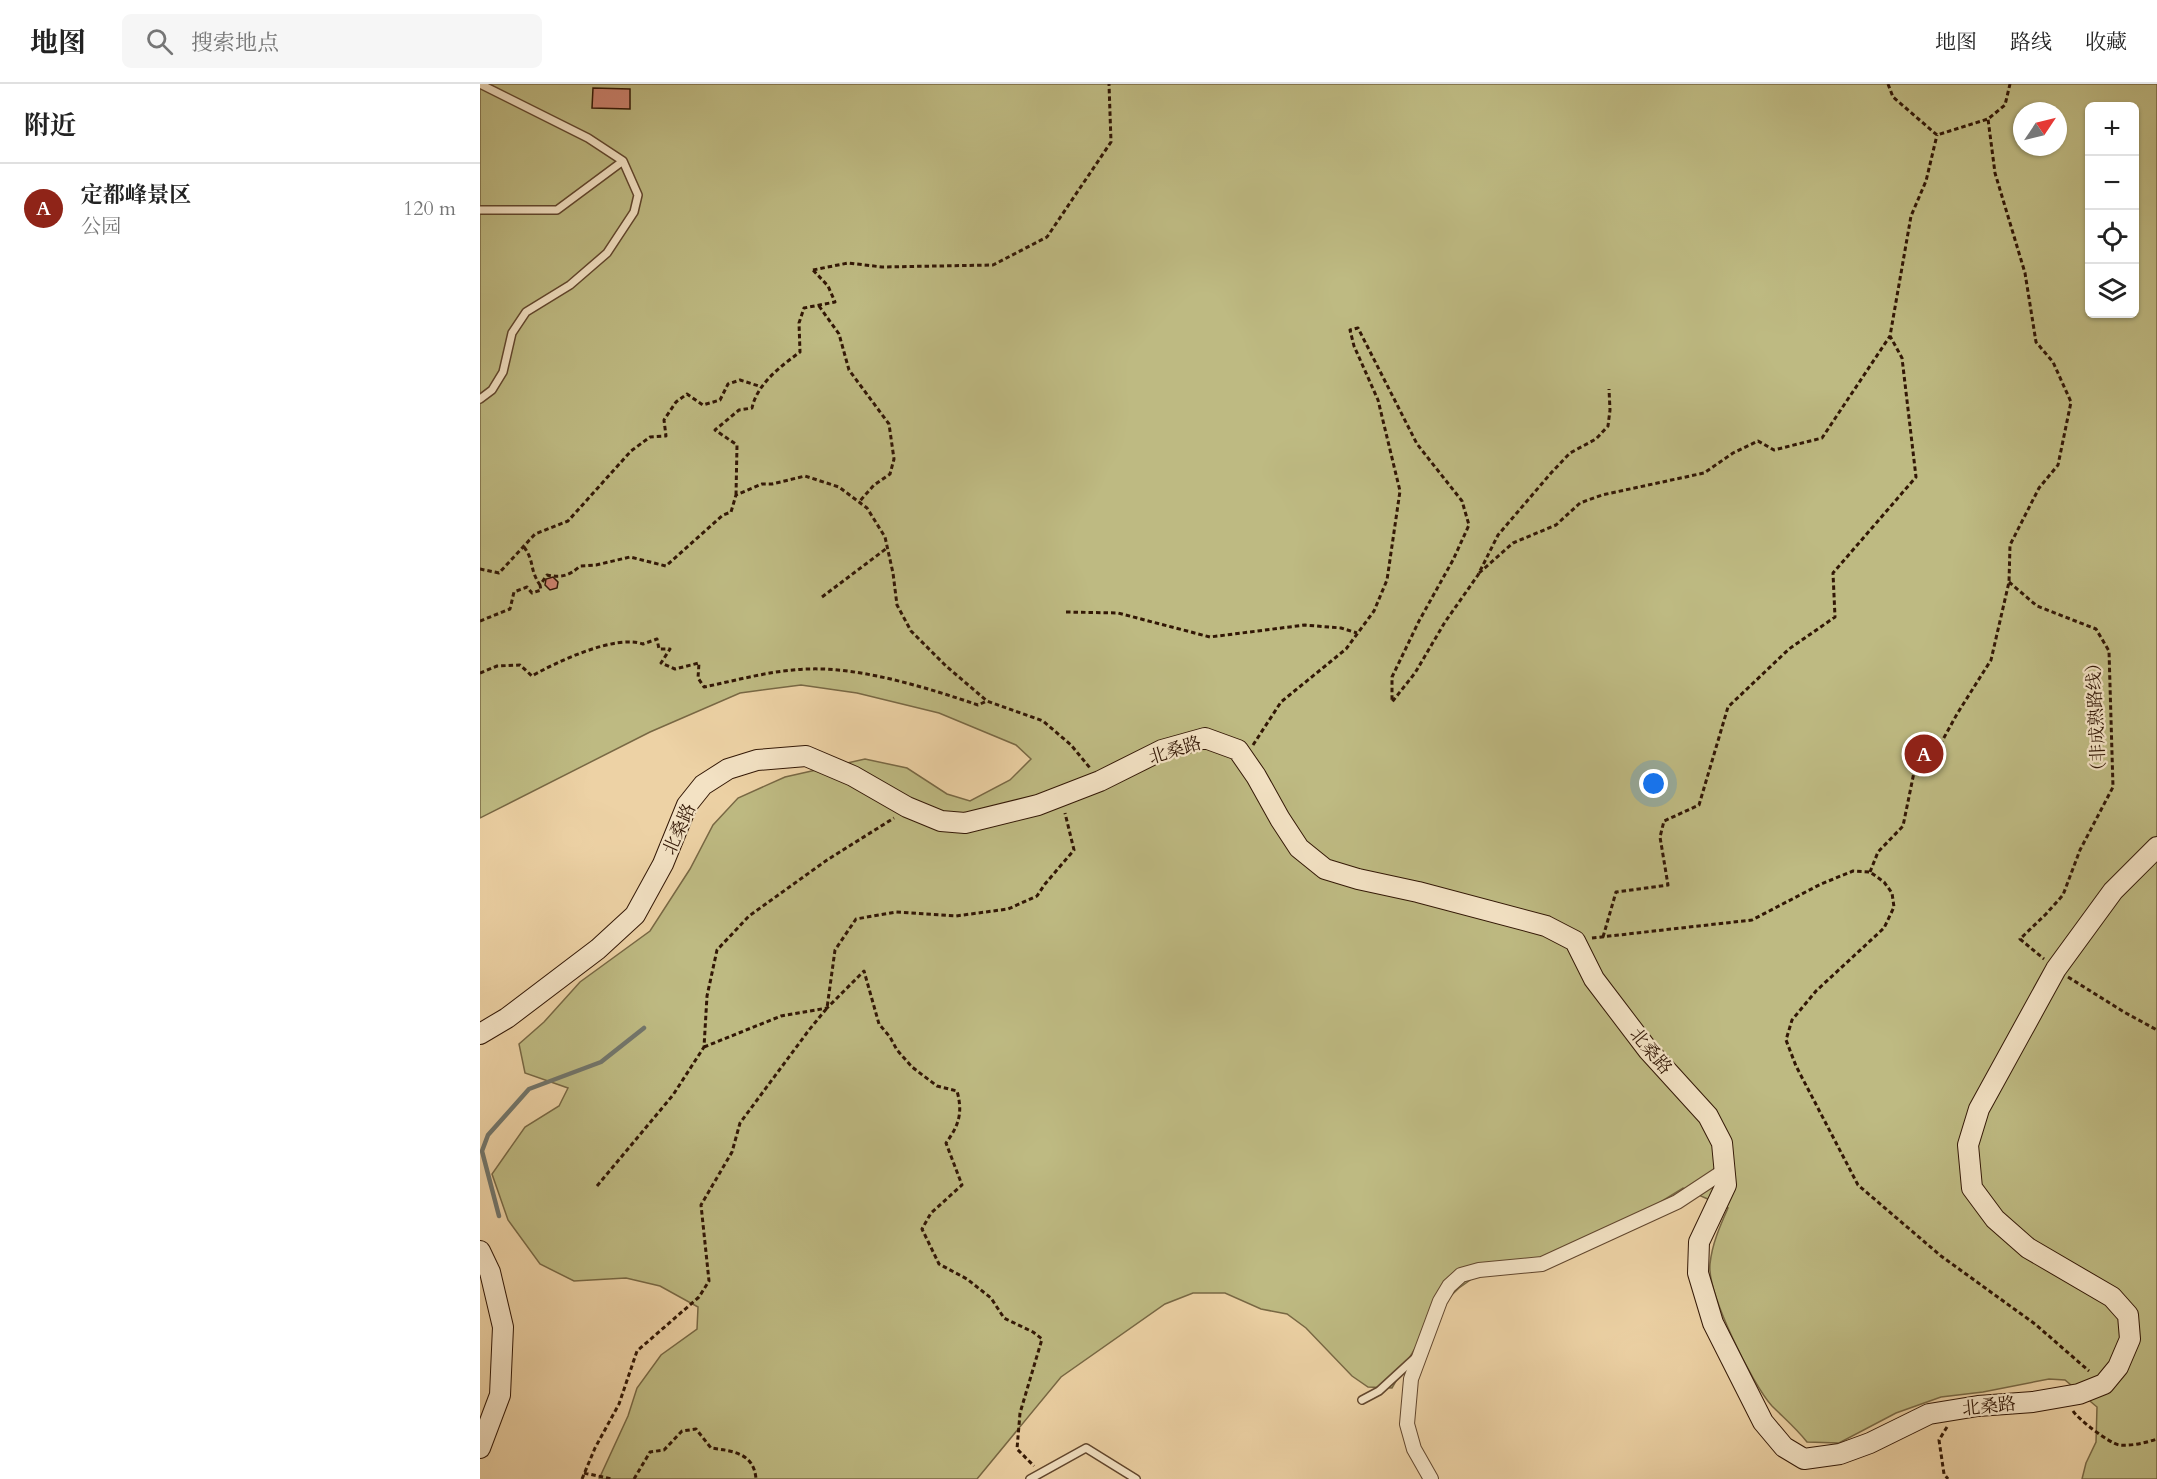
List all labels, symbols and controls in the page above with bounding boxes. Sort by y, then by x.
search box [122,14,542,68]
text: 地图 [30,24,86,62]
icon: search [143,25,176,58]
text: 搜索地点 [191,28,279,58]
text: 地图 [1935,28,1977,57]
text: 路线 [2010,28,2052,57]
text: 收藏 [2085,28,2127,57]
north arrow [2013,102,2067,156]
map controls [2085,102,2139,318]
button: + [2085,102,2139,156]
text: 附近 [24,108,76,143]
button: − [2085,156,2139,210]
text: 定都峰景区 [81,180,191,210]
text: A [36,195,51,222]
text: 120 m [403,195,456,222]
button: locate [2085,210,2139,264]
text: 公园 [81,213,121,240]
button: layers [2085,264,2139,318]
street label: （非成熟路线） [2081,653,2112,781]
street label: 北桑路 [1146,731,1205,770]
pin: A [1904,732,1944,776]
your location [1639,769,1668,798]
street label: 北桑路 [657,799,702,859]
street label: 北桑路 [1624,1023,1678,1080]
street label: 北桑路 [1961,1391,2017,1422]

